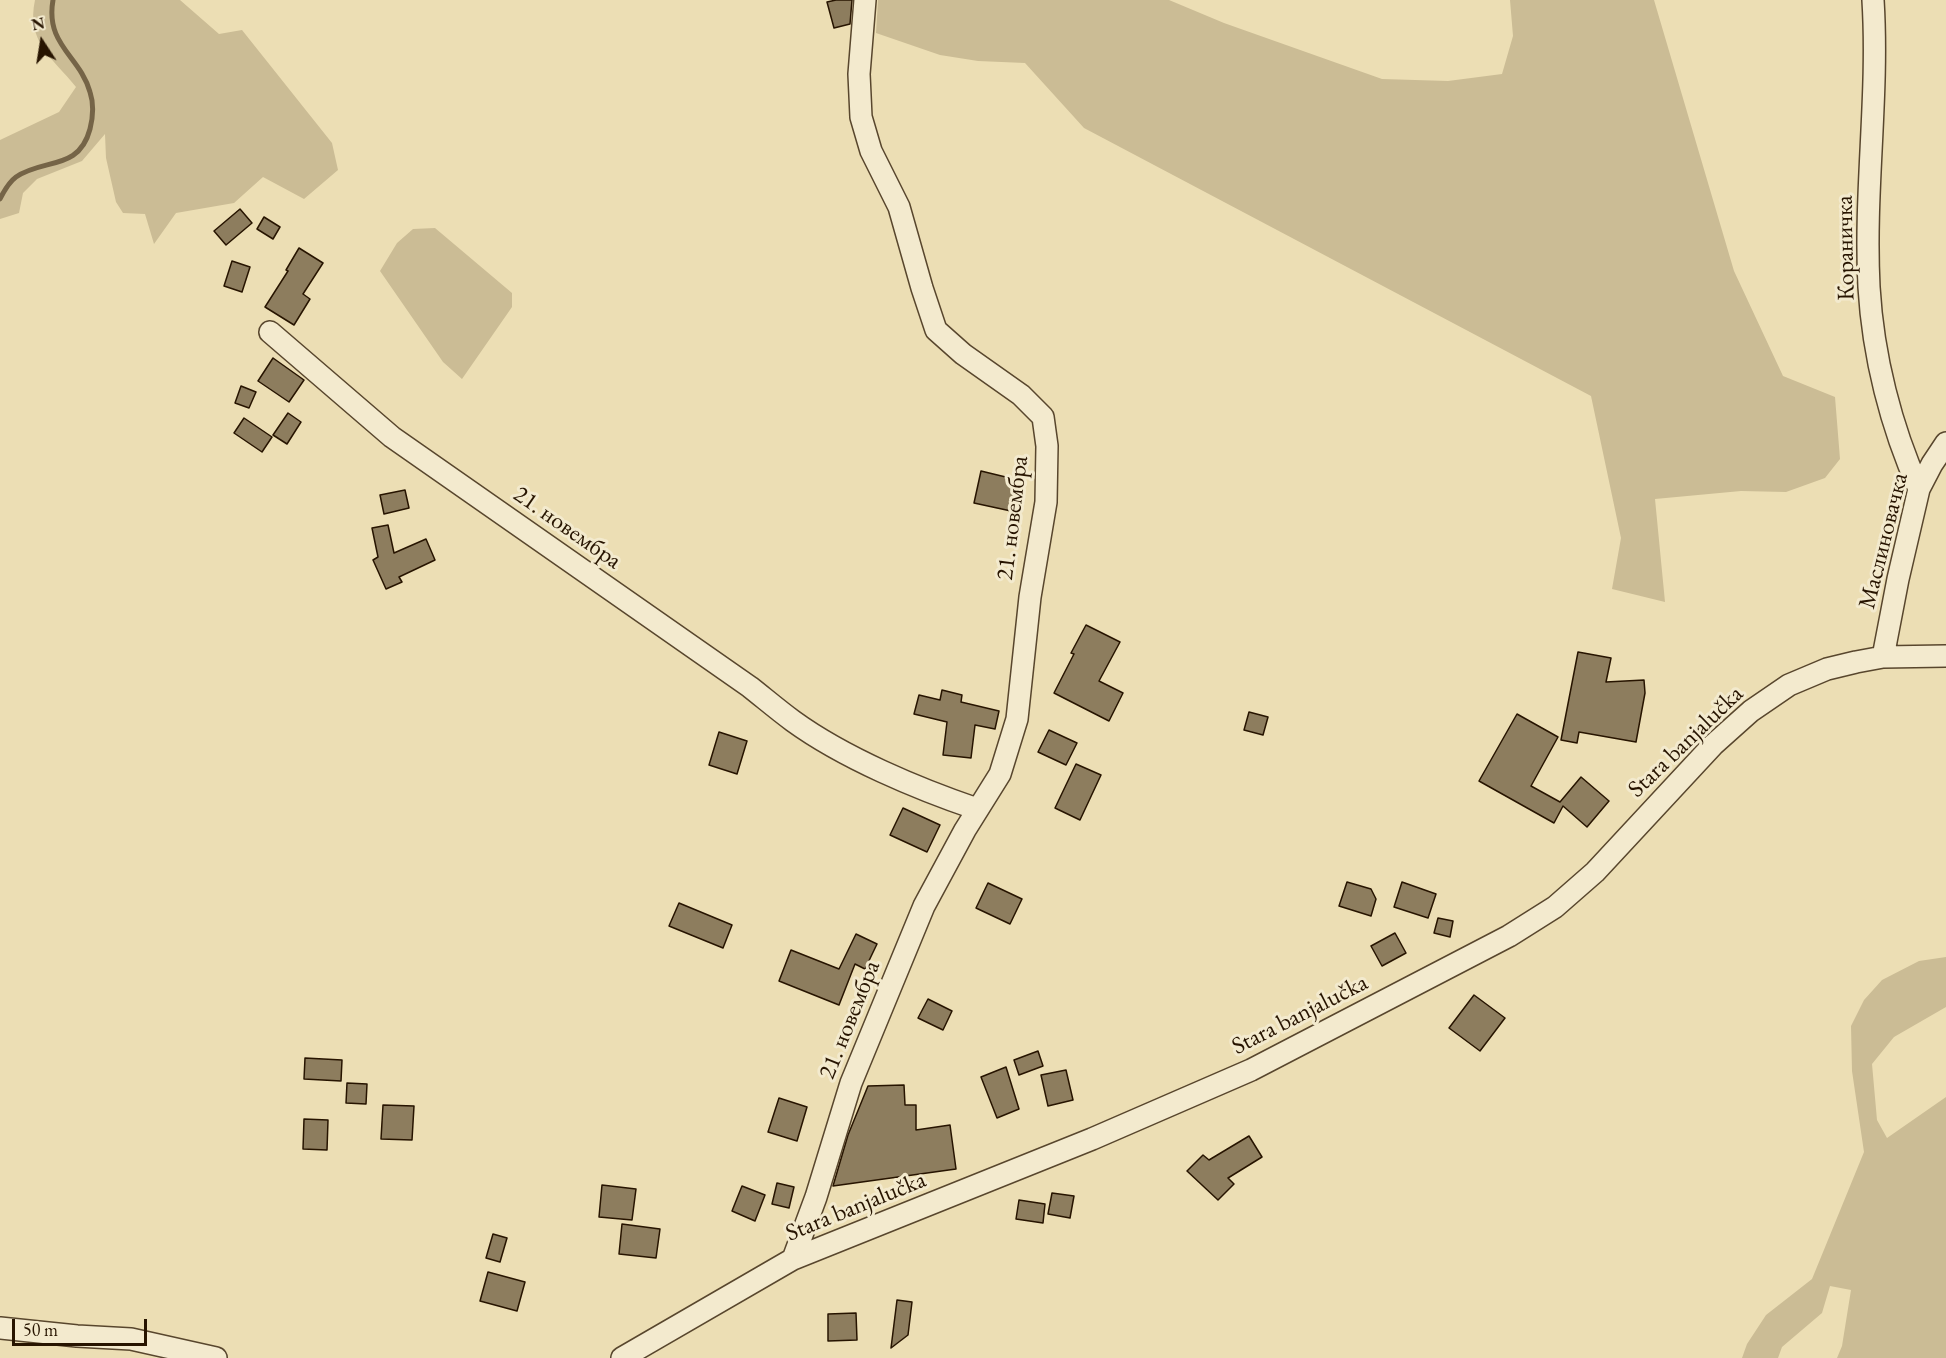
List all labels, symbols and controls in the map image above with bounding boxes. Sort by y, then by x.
north arrow [12,12,72,72]
text: N [30,12,47,36]
street label: Кораничка [1831,195,1861,301]
street label: 21. новембра [991,454,1035,582]
street label: Маслиновачка [1853,470,1915,612]
street label: 21. новембра [507,480,627,576]
street label: Stara banjalučka [1622,680,1750,804]
street label: 21. новембра [813,957,887,1083]
street label: Stara banjalučka [1227,968,1373,1062]
street label: Stara banjalučka [782,1166,930,1248]
scale bar [15,1307,150,1345]
text: 50 m [23,1318,58,1341]

